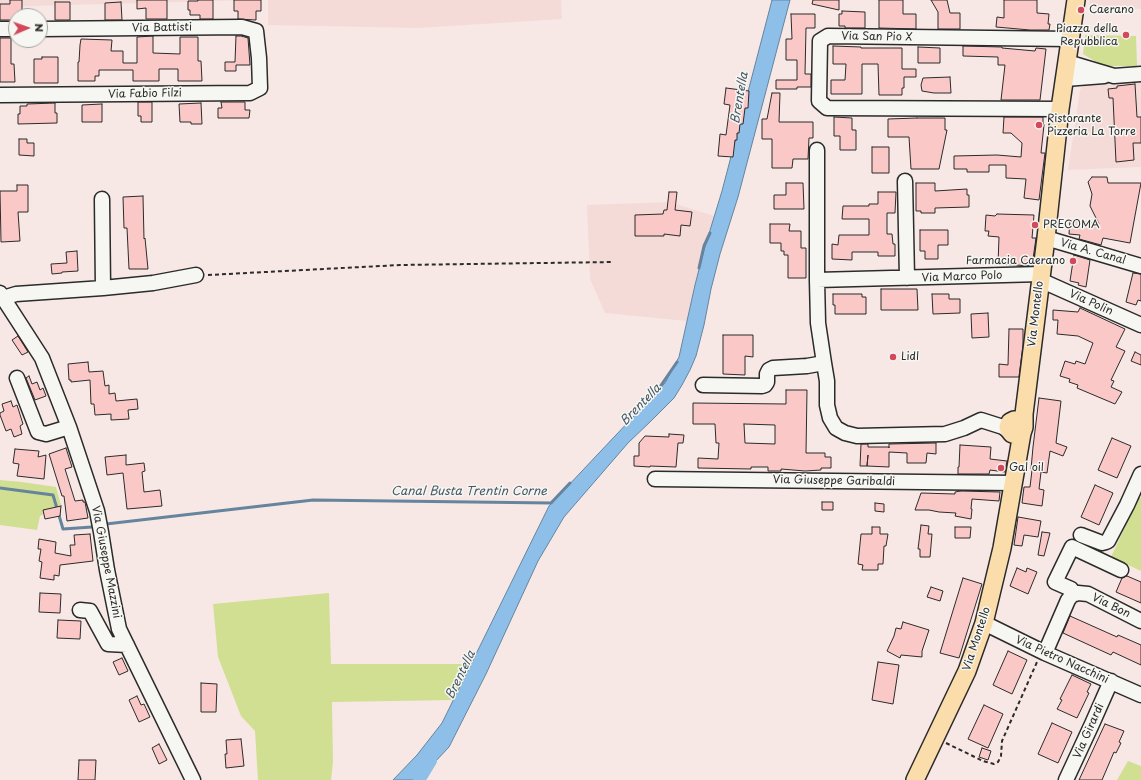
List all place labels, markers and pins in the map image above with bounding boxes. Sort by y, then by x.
place label: Caerano [1089,3,1134,17]
marker: Caerano [1076,5,1086,15]
place label: Piazza della Repubblica [1056,22,1118,48]
marker: Piazza della Repubblica [1121,30,1131,40]
place label: Ristorante Pizzeria La Torre [1047,112,1136,138]
marker: Ristorante Pizzeria La Torre [1034,120,1044,130]
place label: PRECOMA [1043,218,1100,232]
marker: PRECOMA [1030,220,1040,230]
place label: Farmacia Caerano [966,254,1065,268]
marker: Farmacia Caerano [1068,256,1078,266]
place label: Lidl [901,350,919,364]
marker: Lidl [888,352,898,362]
place label: Gal oil [1009,461,1044,475]
marker: Gal oil [996,463,1006,473]

